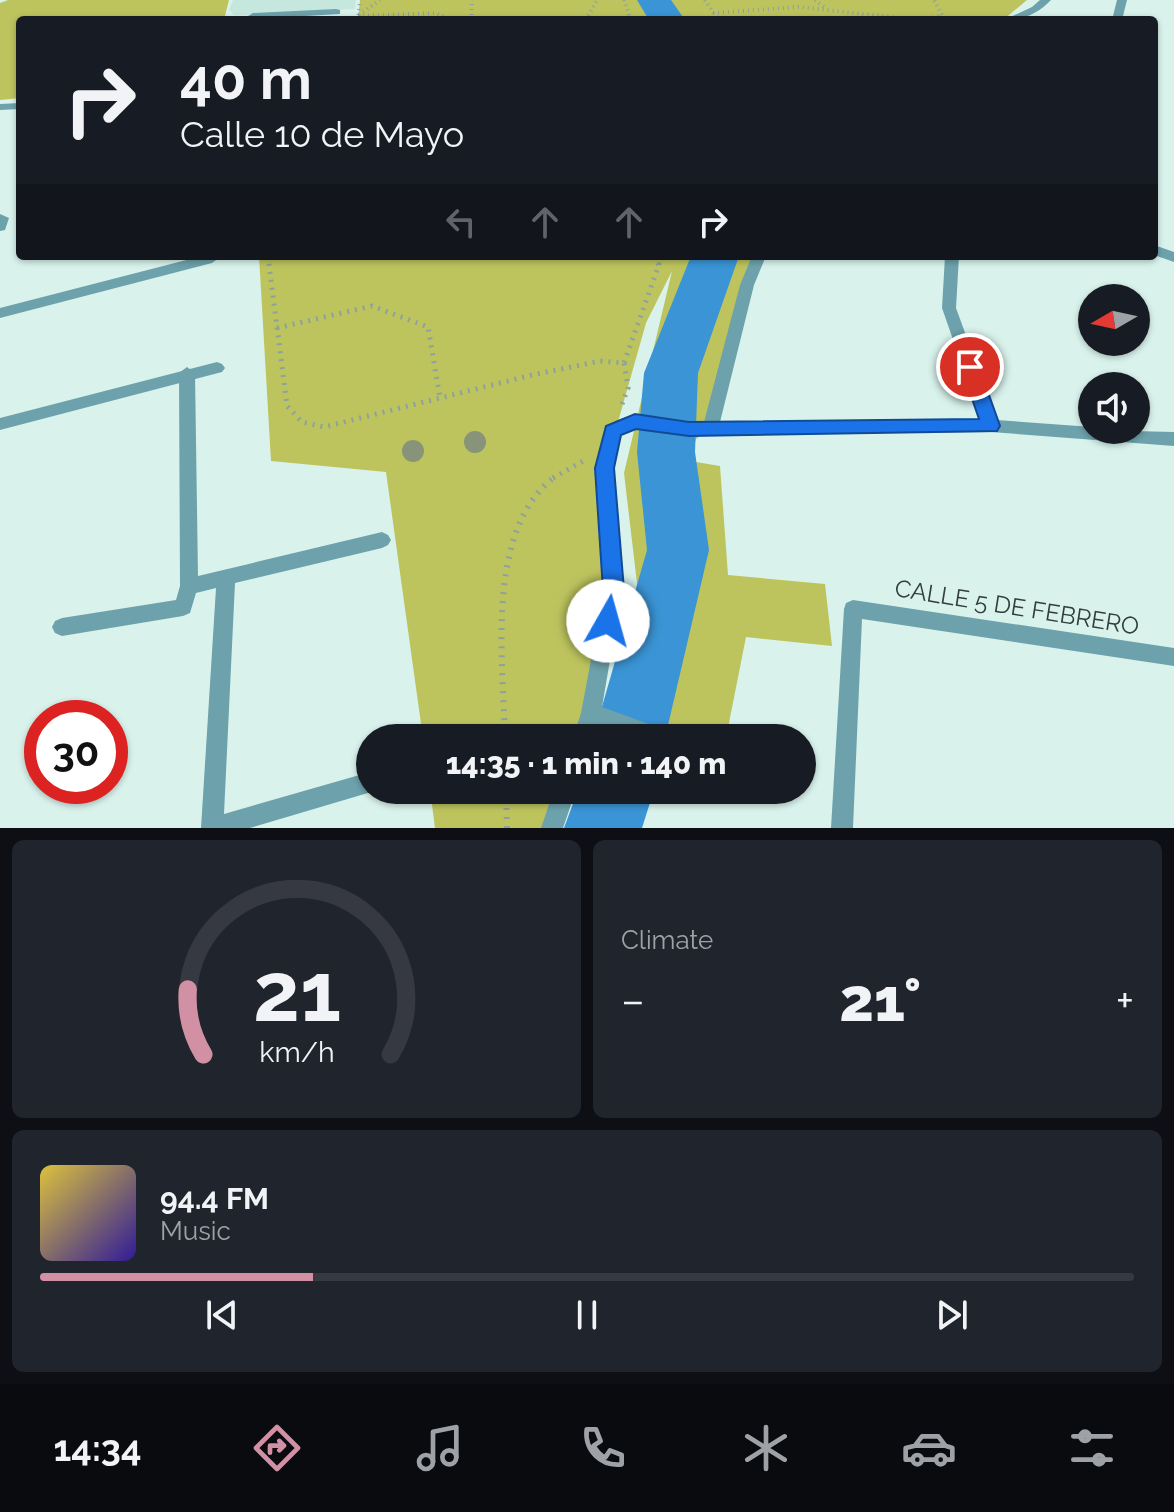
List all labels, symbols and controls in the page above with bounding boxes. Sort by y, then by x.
text: 40 m [180,46,312,112]
icon: right [48,48,152,152]
text: Calle 10 de Mayo [180,113,464,155]
icon: left [439,200,483,244]
icon: ahead [523,200,567,244]
icon: ahead [607,200,651,244]
icon: right [691,200,735,244]
north arrow [1078,284,1150,356]
map controls [1078,284,1150,444]
pin [936,333,1004,401]
icon: arrive [948,345,992,389]
button: sound [1078,372,1150,444]
street label: CALLE 5 DE FEBRERO [893,573,1141,641]
position arrow [566,579,650,663]
speed limit sign: 30 [24,700,128,804]
text: 14:35 · 1 min · 140 m [446,746,726,781]
text: Climate [621,925,713,955]
text: 21 [252,943,341,1040]
text: 21° [839,965,921,1035]
text: − [621,975,645,1026]
text: + [1116,975,1134,1026]
text: km/h [259,1035,334,1069]
text: 94.4 FM [160,1181,269,1216]
text: Music [160,1216,231,1246]
icon: previous [200,1293,244,1337]
icon: pause [565,1293,609,1337]
icon: next [930,1293,974,1337]
icon: directions [249,1420,305,1476]
icon: music [412,1420,468,1476]
icon: phone [575,1420,631,1476]
icon: climate [738,1420,794,1476]
icon: car [901,1420,957,1476]
icon: filters [1064,1420,1120,1476]
text: 14:34 [54,1427,141,1469]

